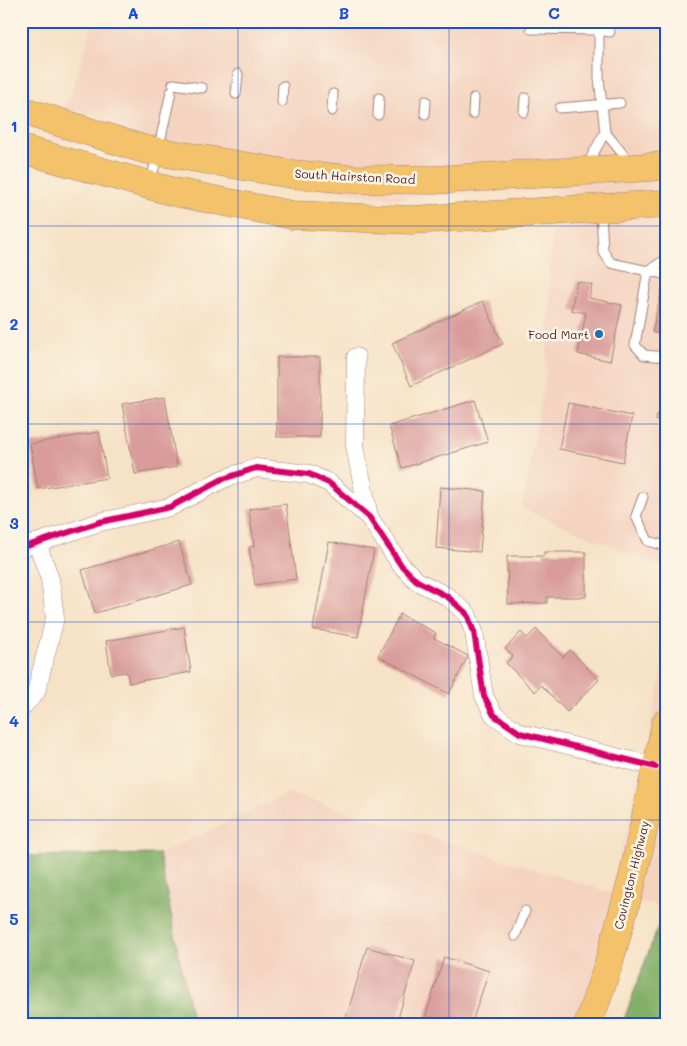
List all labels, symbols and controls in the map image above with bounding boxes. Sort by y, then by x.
text: A [127,2,139,23]
text: B [339,2,349,23]
text: C [548,2,560,23]
text: 1 [10,115,18,136]
street label: South Hairston Road [294,165,416,187]
text: 2 [10,313,19,334]
place label: Food Mart [528,326,589,342]
marker: Food Mart [593,328,605,340]
text: 3 [9,512,19,533]
text: 4 [9,710,19,731]
street label: Covington Highway [610,819,652,931]
text: 5 [9,908,19,929]

